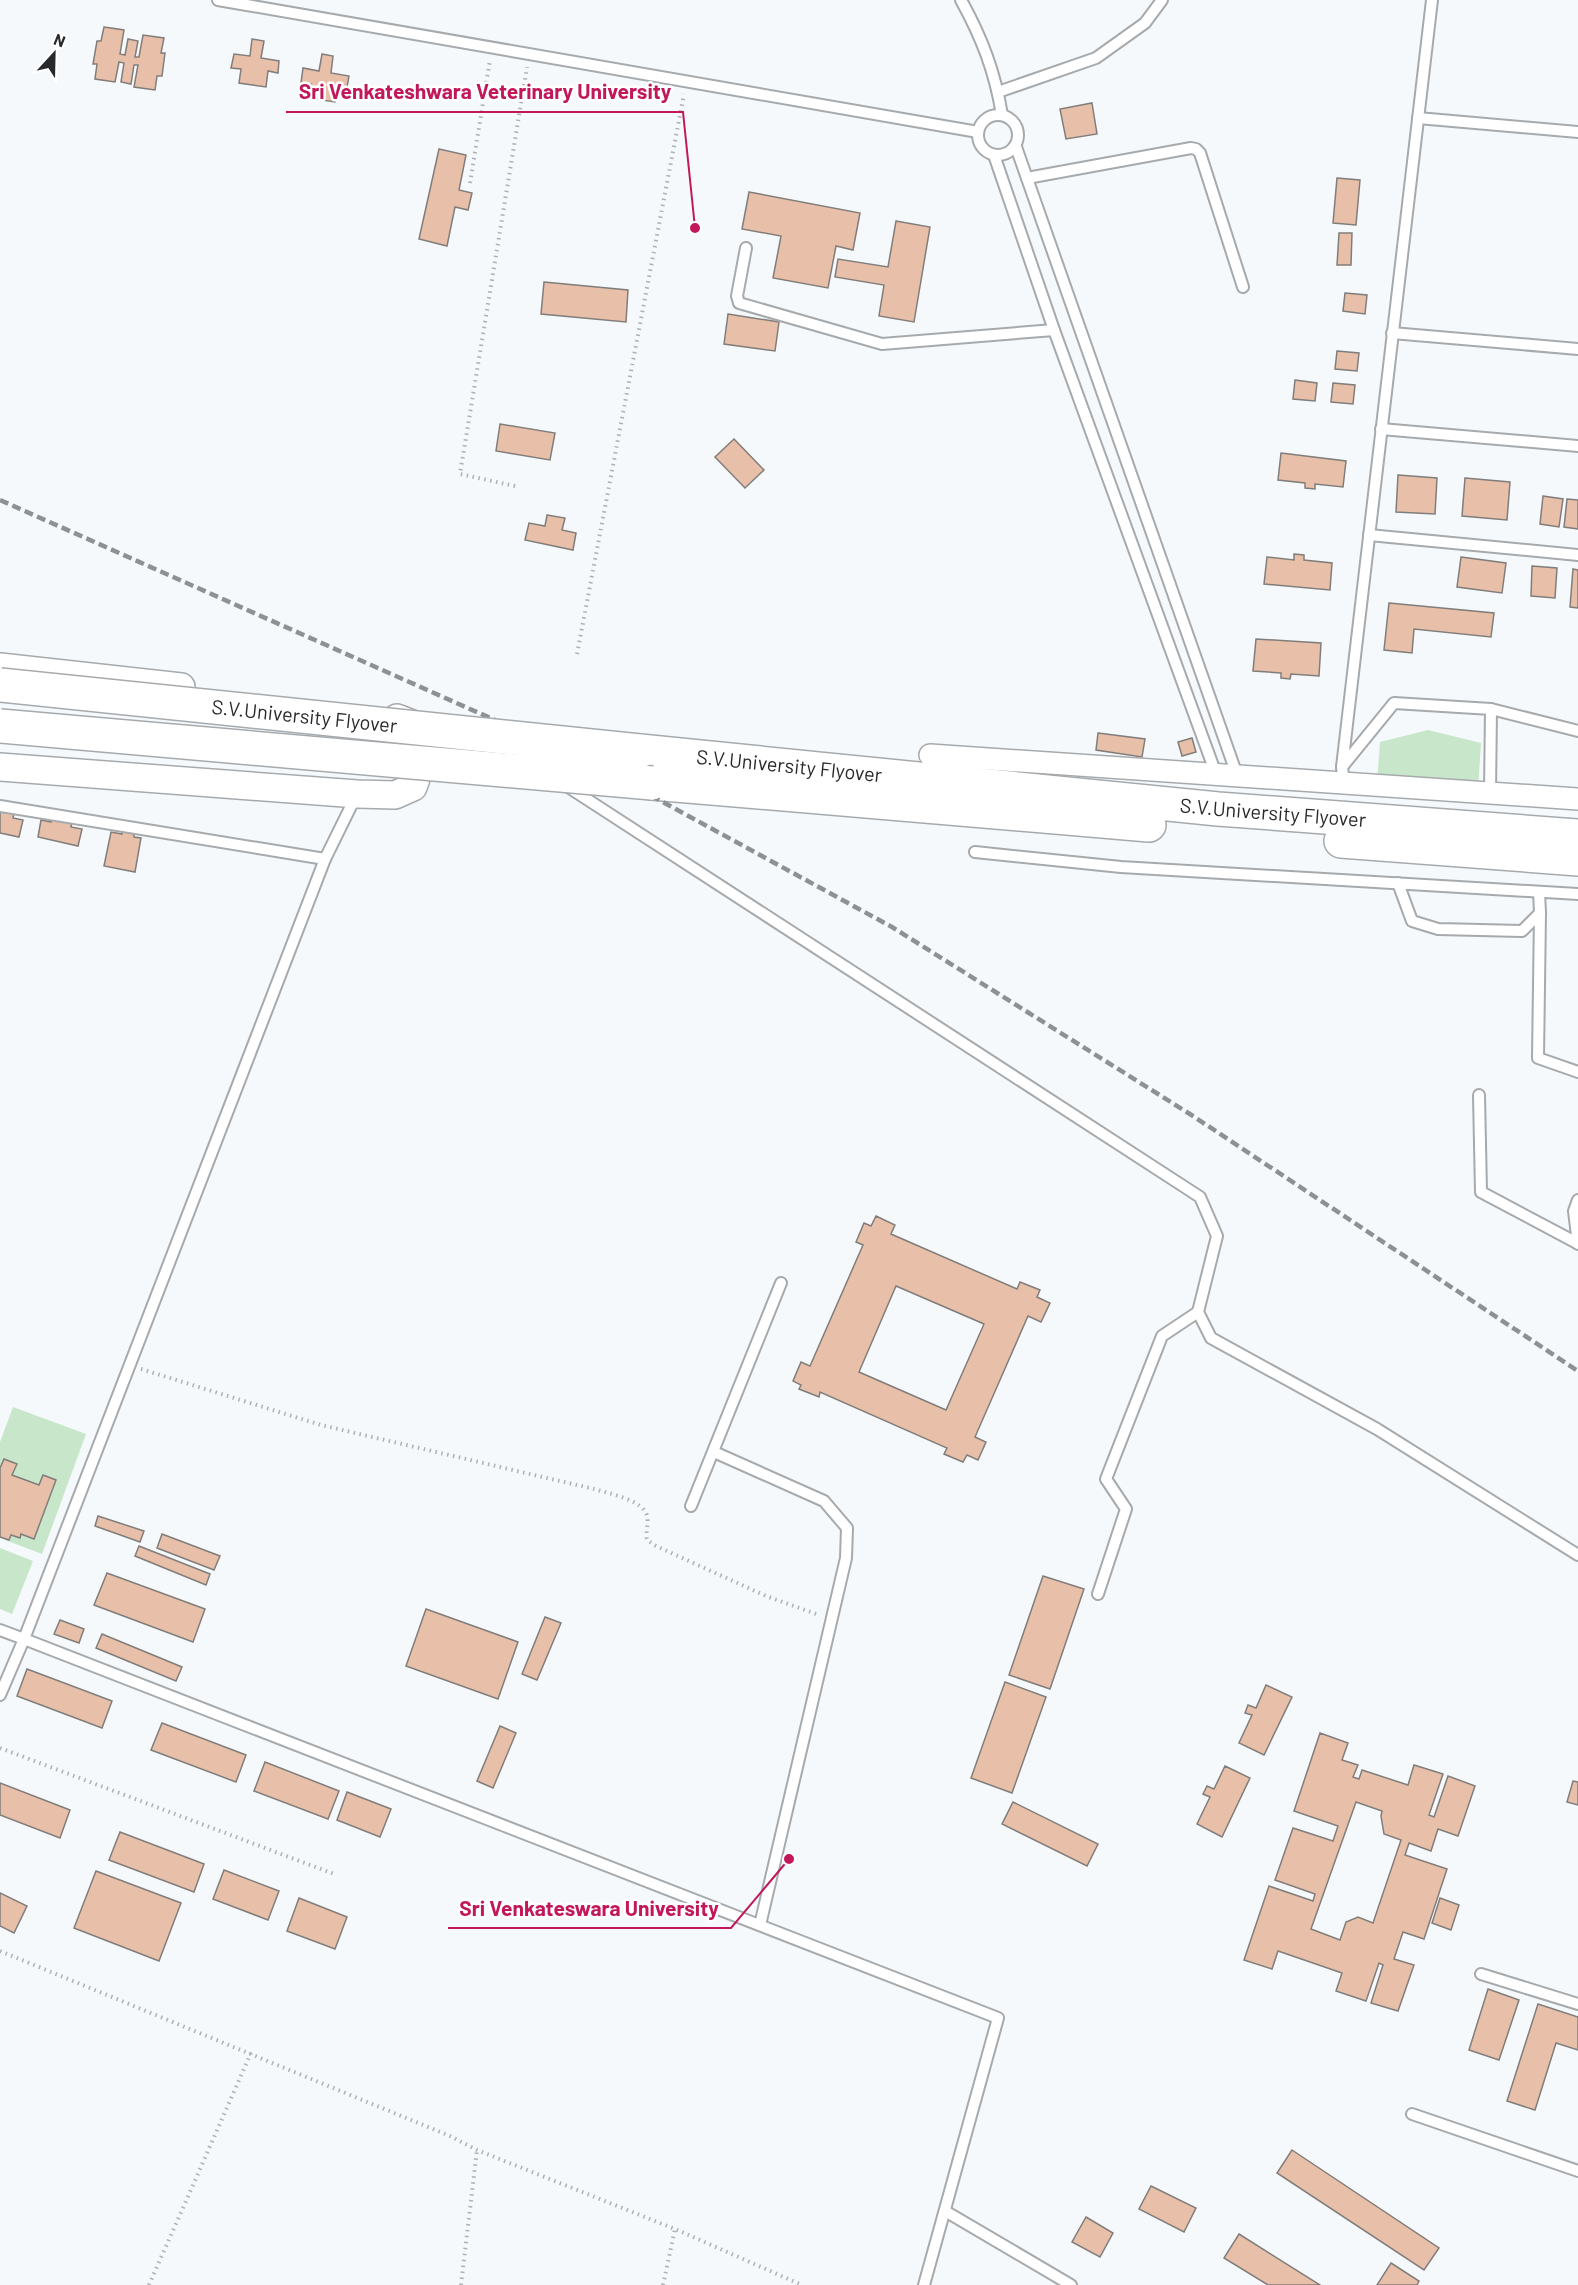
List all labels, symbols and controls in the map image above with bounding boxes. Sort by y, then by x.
north arrow [24,24,84,84]
text: N [51,29,68,50]
callout: Sri Venkateshwara Veterinary University [286,73,683,112]
text: Sri Venkateshwara Veterinary University [299,78,672,103]
street label: S.V.University Flyover [210,694,398,737]
street label: S.V.University Flyover [695,744,883,786]
street label: S.V.University Flyover [1179,792,1367,831]
callout: Sri Venkateswara University [448,1889,731,1928]
text: Sri Venkateswara University [459,1895,719,1920]

